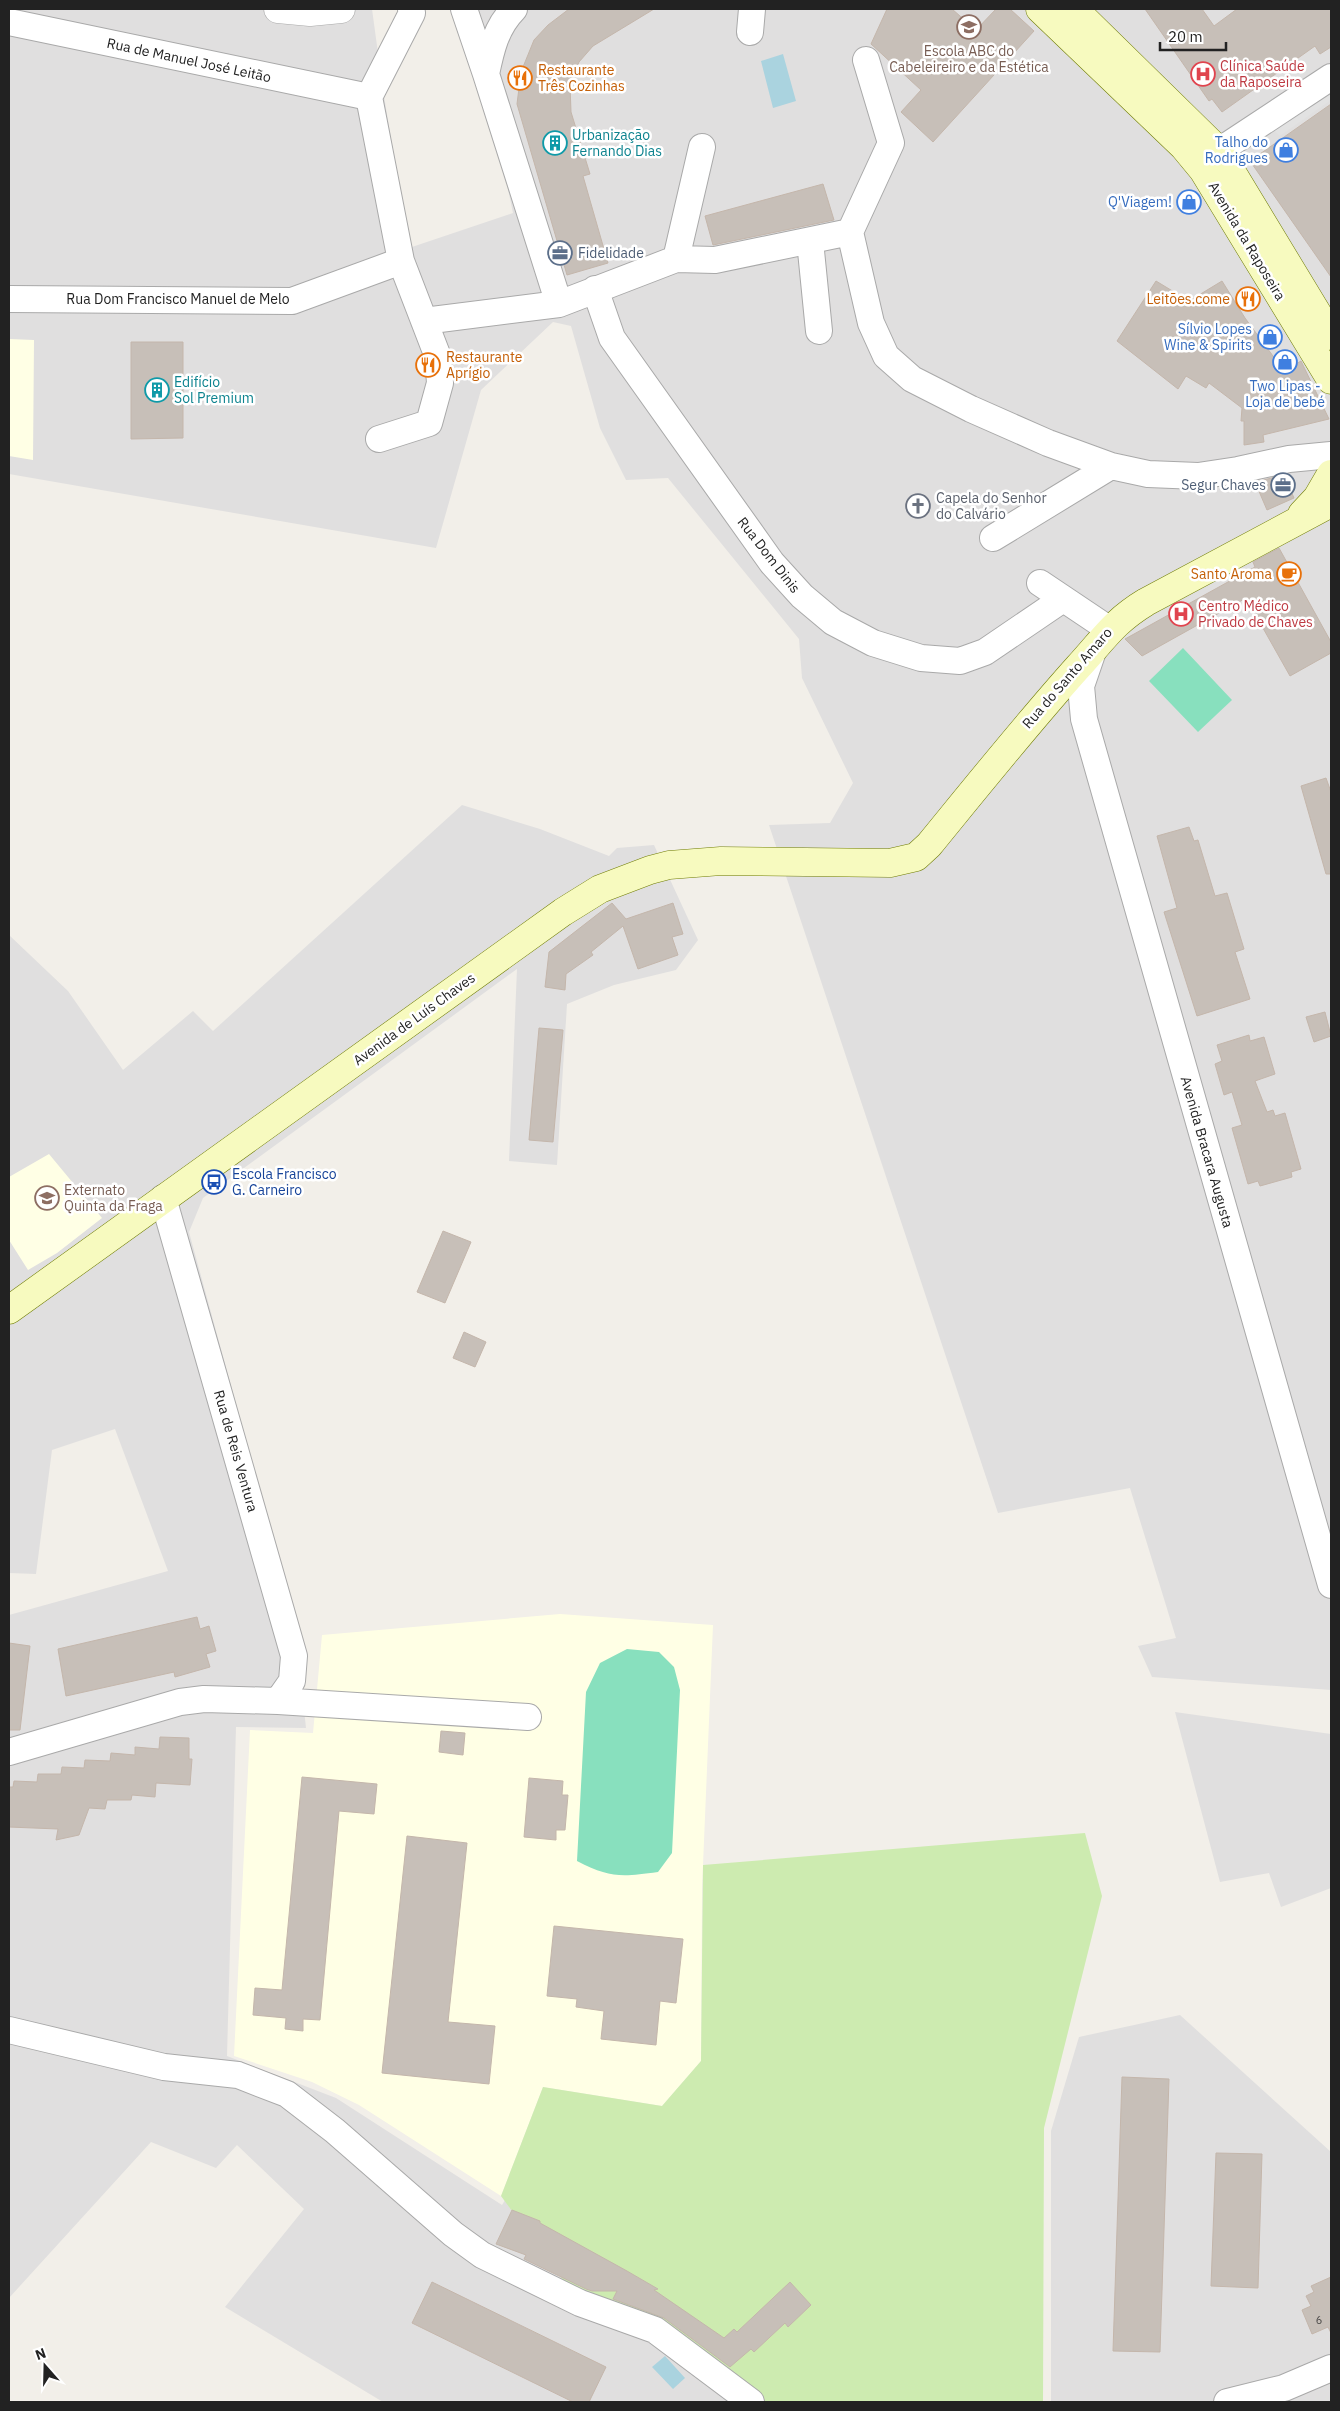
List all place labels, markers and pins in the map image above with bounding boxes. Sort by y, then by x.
school or university icon: Escola ABC do Cabeleireiro e da Estética [956,14,982,40]
place label: Escola ABC do Cabeleireiro e da Estética [889,42,1049,76]
place label: Clínica Saúde da Raposeira [1220,57,1305,91]
place label: Restaurante Três Cozinhas [538,61,625,95]
hospital icon: Clínica Saúde da Raposeira [1190,61,1216,87]
restaurant icon: Restaurante Três Cozinhas [507,65,533,91]
place label: Urbanização Fernando Dias [572,126,662,160]
building icon: Urbanização Fernando Dias [542,130,568,156]
place label: Talho do Rodrigues [1205,133,1268,167]
shop icon: Talho do Rodrigues [1273,137,1299,163]
shop icon: Q'Viagem! [1176,189,1202,215]
place label: Q'Viagem! [1108,193,1172,211]
office icon: Fidelidade [547,240,573,266]
place label: Fidelidade [578,244,644,262]
restaurant icon: Leitões.come [1235,286,1261,312]
place label: Leitões.come [1146,290,1230,308]
place label: Sílvio Lopes Wine & Spirits [1164,320,1252,354]
shop icon: Sílvio Lopes Wine & Spirits [1257,324,1283,350]
place label: Restaurante Aprígio [446,348,523,382]
shop icon: Two Lipas - Loja de bebé [1272,349,1298,375]
restaurant icon: Restaurante Aprígio [415,352,441,378]
place label: Edifício Sol Premium [174,373,254,407]
building icon: Edifício Sol Premium [144,377,170,403]
place label: Two Lipas - Loja de bebé [1245,377,1325,411]
office icon: Segur Chaves [1270,472,1296,498]
place label: Segur Chaves [1181,476,1266,494]
place label: Capela do Senhor do Calvário [936,489,1047,523]
church icon: Capela do Senhor do Calvário [905,493,931,519]
cafe icon: Santo Aroma [1276,561,1302,587]
place label: Santo Aroma [1191,565,1273,583]
place label: Centro Médico Privado de Chaves [1198,597,1313,631]
hospital icon: Centro Médico Privado de Chaves [1168,601,1194,627]
place label: Escola Francisco G. Carneiro [232,1165,337,1199]
bus stop icon: Escola Francisco G. Carneiro [201,1169,227,1195]
place label: Externato Quinta da Fraga [64,1181,163,1215]
school or university icon: Externato Quinta da Fraga [34,1185,60,1211]

